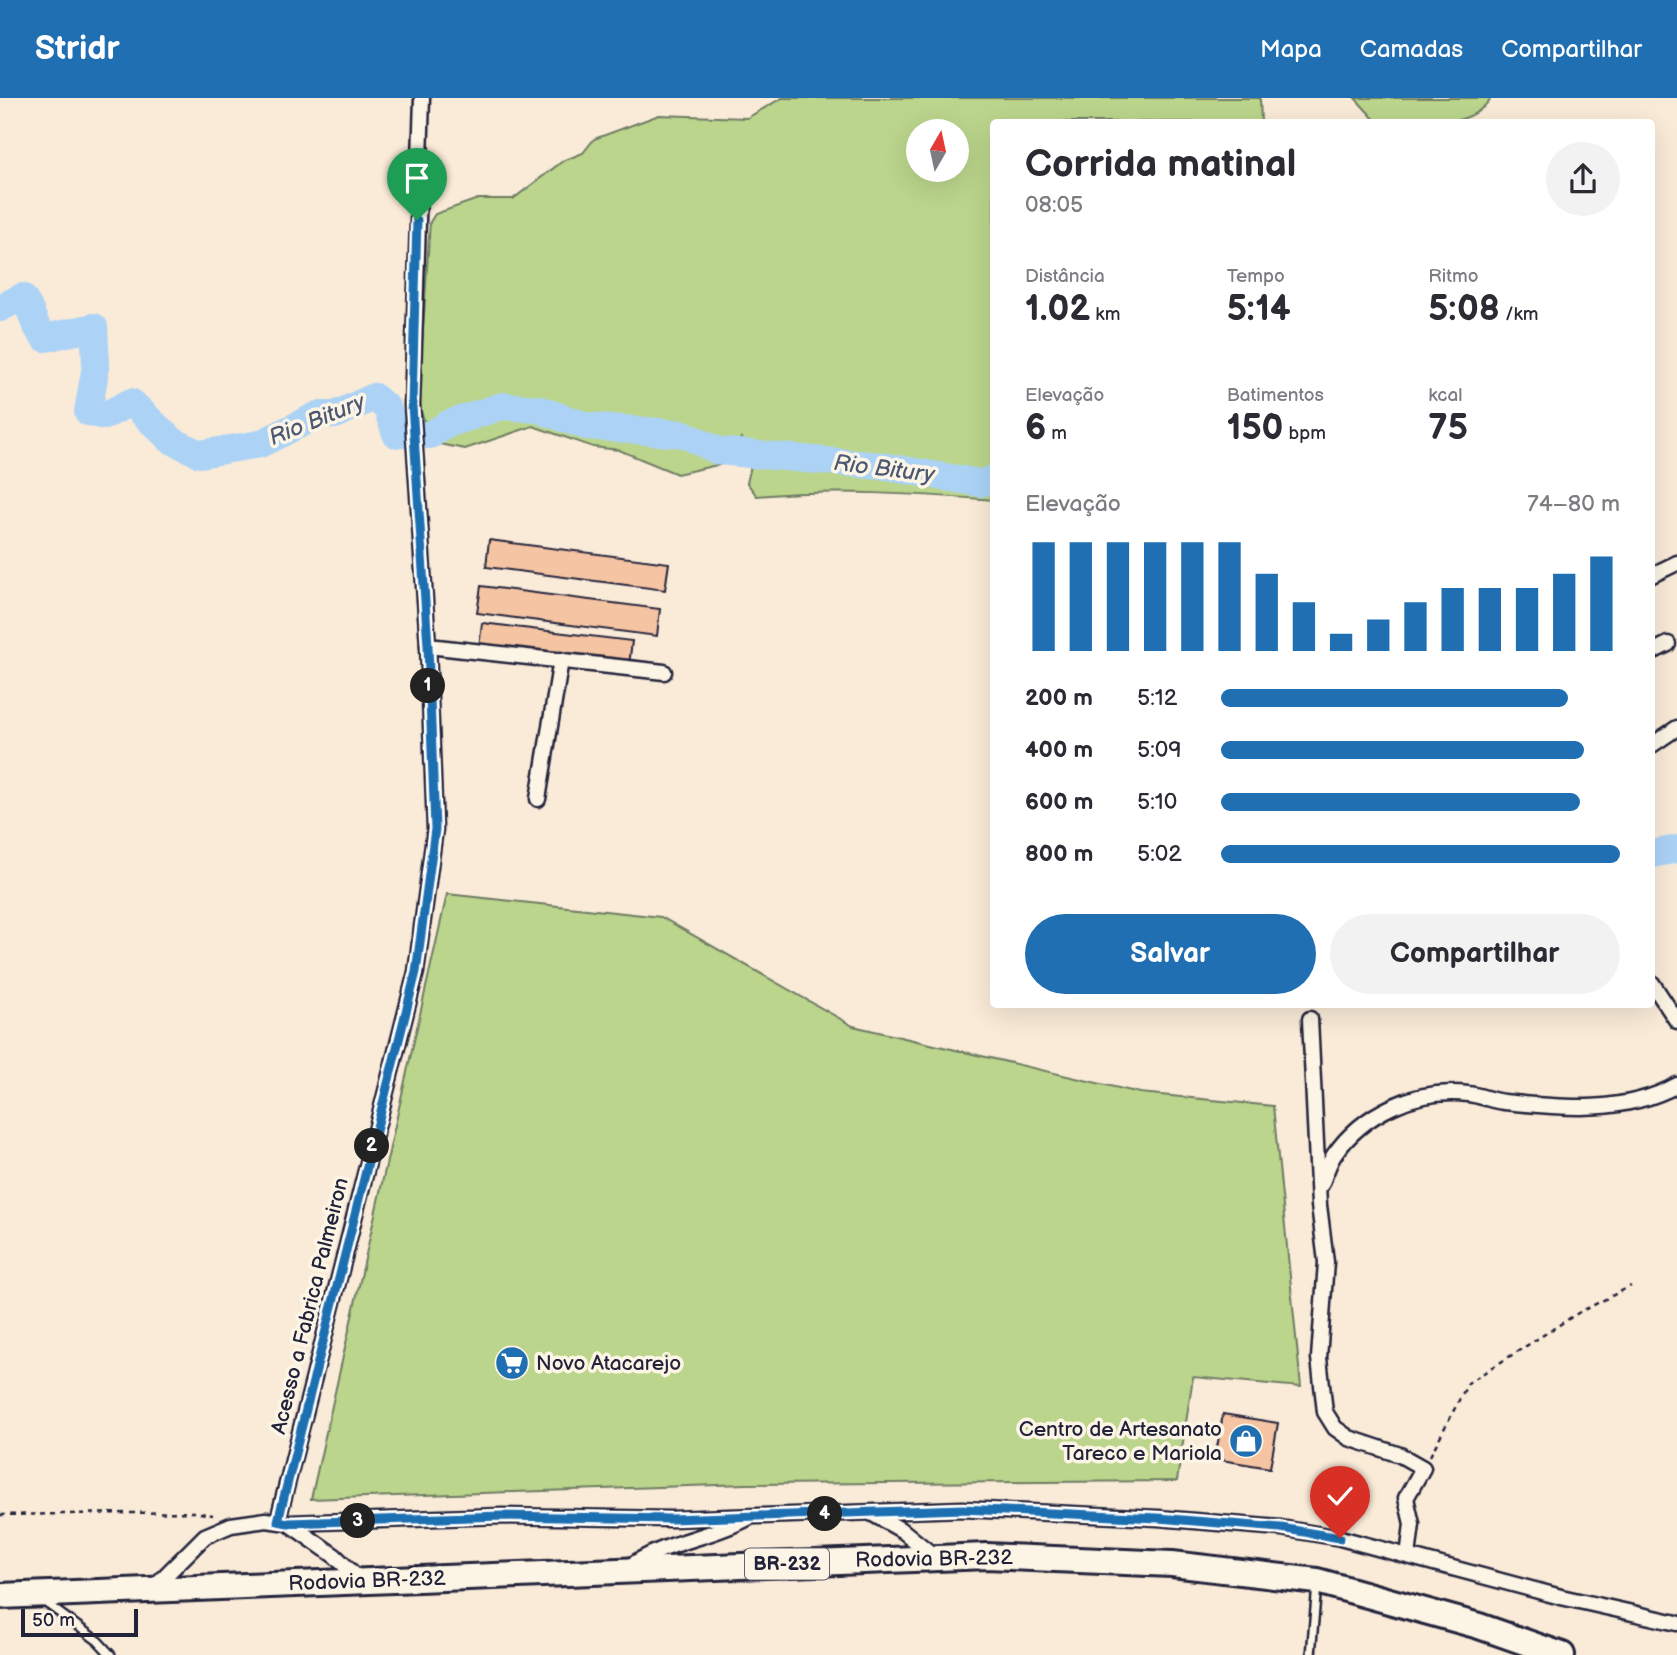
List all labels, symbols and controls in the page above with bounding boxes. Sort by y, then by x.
text: Stridr [35,29,120,69]
text: Mapa [1260,35,1322,64]
text: Camadas [1360,35,1463,64]
text: Compartilhar [1501,35,1642,64]
north arrow [906,119,970,182]
map controls [906,119,969,182]
text: Corrida matinal [1025,142,1296,187]
button: share [1546,142,1620,216]
pin [387,148,447,220]
icon: arrive [398,159,436,197]
text: 08:05 [1025,191,1083,219]
text: Distância [1025,265,1105,288]
text: Tempo [1227,265,1285,288]
text: Ritmo [1428,265,1479,288]
text: 1.02 [1025,288,1090,331]
text: 5:14 [1227,288,1291,331]
text: 5:08 [1428,288,1500,331]
text: km [1090,303,1120,326]
text: /km [1500,303,1539,326]
text: Elevação [1025,384,1104,407]
text: Batimentos [1227,384,1324,407]
text: kcal [1428,384,1462,407]
water label: Rio Bitury [265,388,370,452]
text: 6 [1025,407,1046,450]
text: 150 [1227,407,1283,450]
text: 75 [1428,407,1468,450]
text: m [1046,422,1067,445]
text: bpm [1283,422,1326,445]
water label: Rio Bitury [832,449,937,489]
text: Elevação [1025,490,1121,518]
text: 74–80 m [1527,490,1620,518]
pin: 1 [410,668,446,704]
text: 1 [424,674,432,697]
text: 200 m [1025,684,1093,712]
text: 5:12 [1137,684,1177,712]
text: 400 m [1025,736,1093,764]
text: 5:09 [1137,736,1182,764]
text: 600 m [1025,788,1093,816]
text: 5:10 [1137,788,1177,816]
text: 800 m [1025,840,1093,868]
text: 5:02 [1137,840,1182,868]
button: Salvar [1025,914,1316,994]
button: Compartilhar [1330,914,1620,994]
pin: 2 [354,1128,390,1164]
text: 2 [366,1134,377,1157]
street label: Acesso a Fabrica Palmeiron [266,1175,354,1437]
supermarket icon: Novo Atacarejo [493,1344,531,1382]
place label: Novo Atacarejo [536,1351,681,1376]
place label: Centro de Artesanato Tareco e Mariola [1019,1417,1222,1466]
shop icon: Centro de Artesanato Tareco e Mariola [1227,1422,1265,1460]
pin [1310,1466,1370,1538]
icon: check [1321,1477,1359,1515]
pin: 4 [808,1496,842,1532]
text: 4 [819,1502,830,1525]
pin: 3 [340,1504,376,1538]
text: 3 [352,1509,363,1532]
street label: Rodovia BR-232 [855,1545,1014,1573]
road number: BR-232 [745,1548,829,1580]
street label: Rodovia BR-232 [288,1566,447,1596]
scale bar [21,1606,138,1638]
text: 50 m [32,1609,75,1632]

